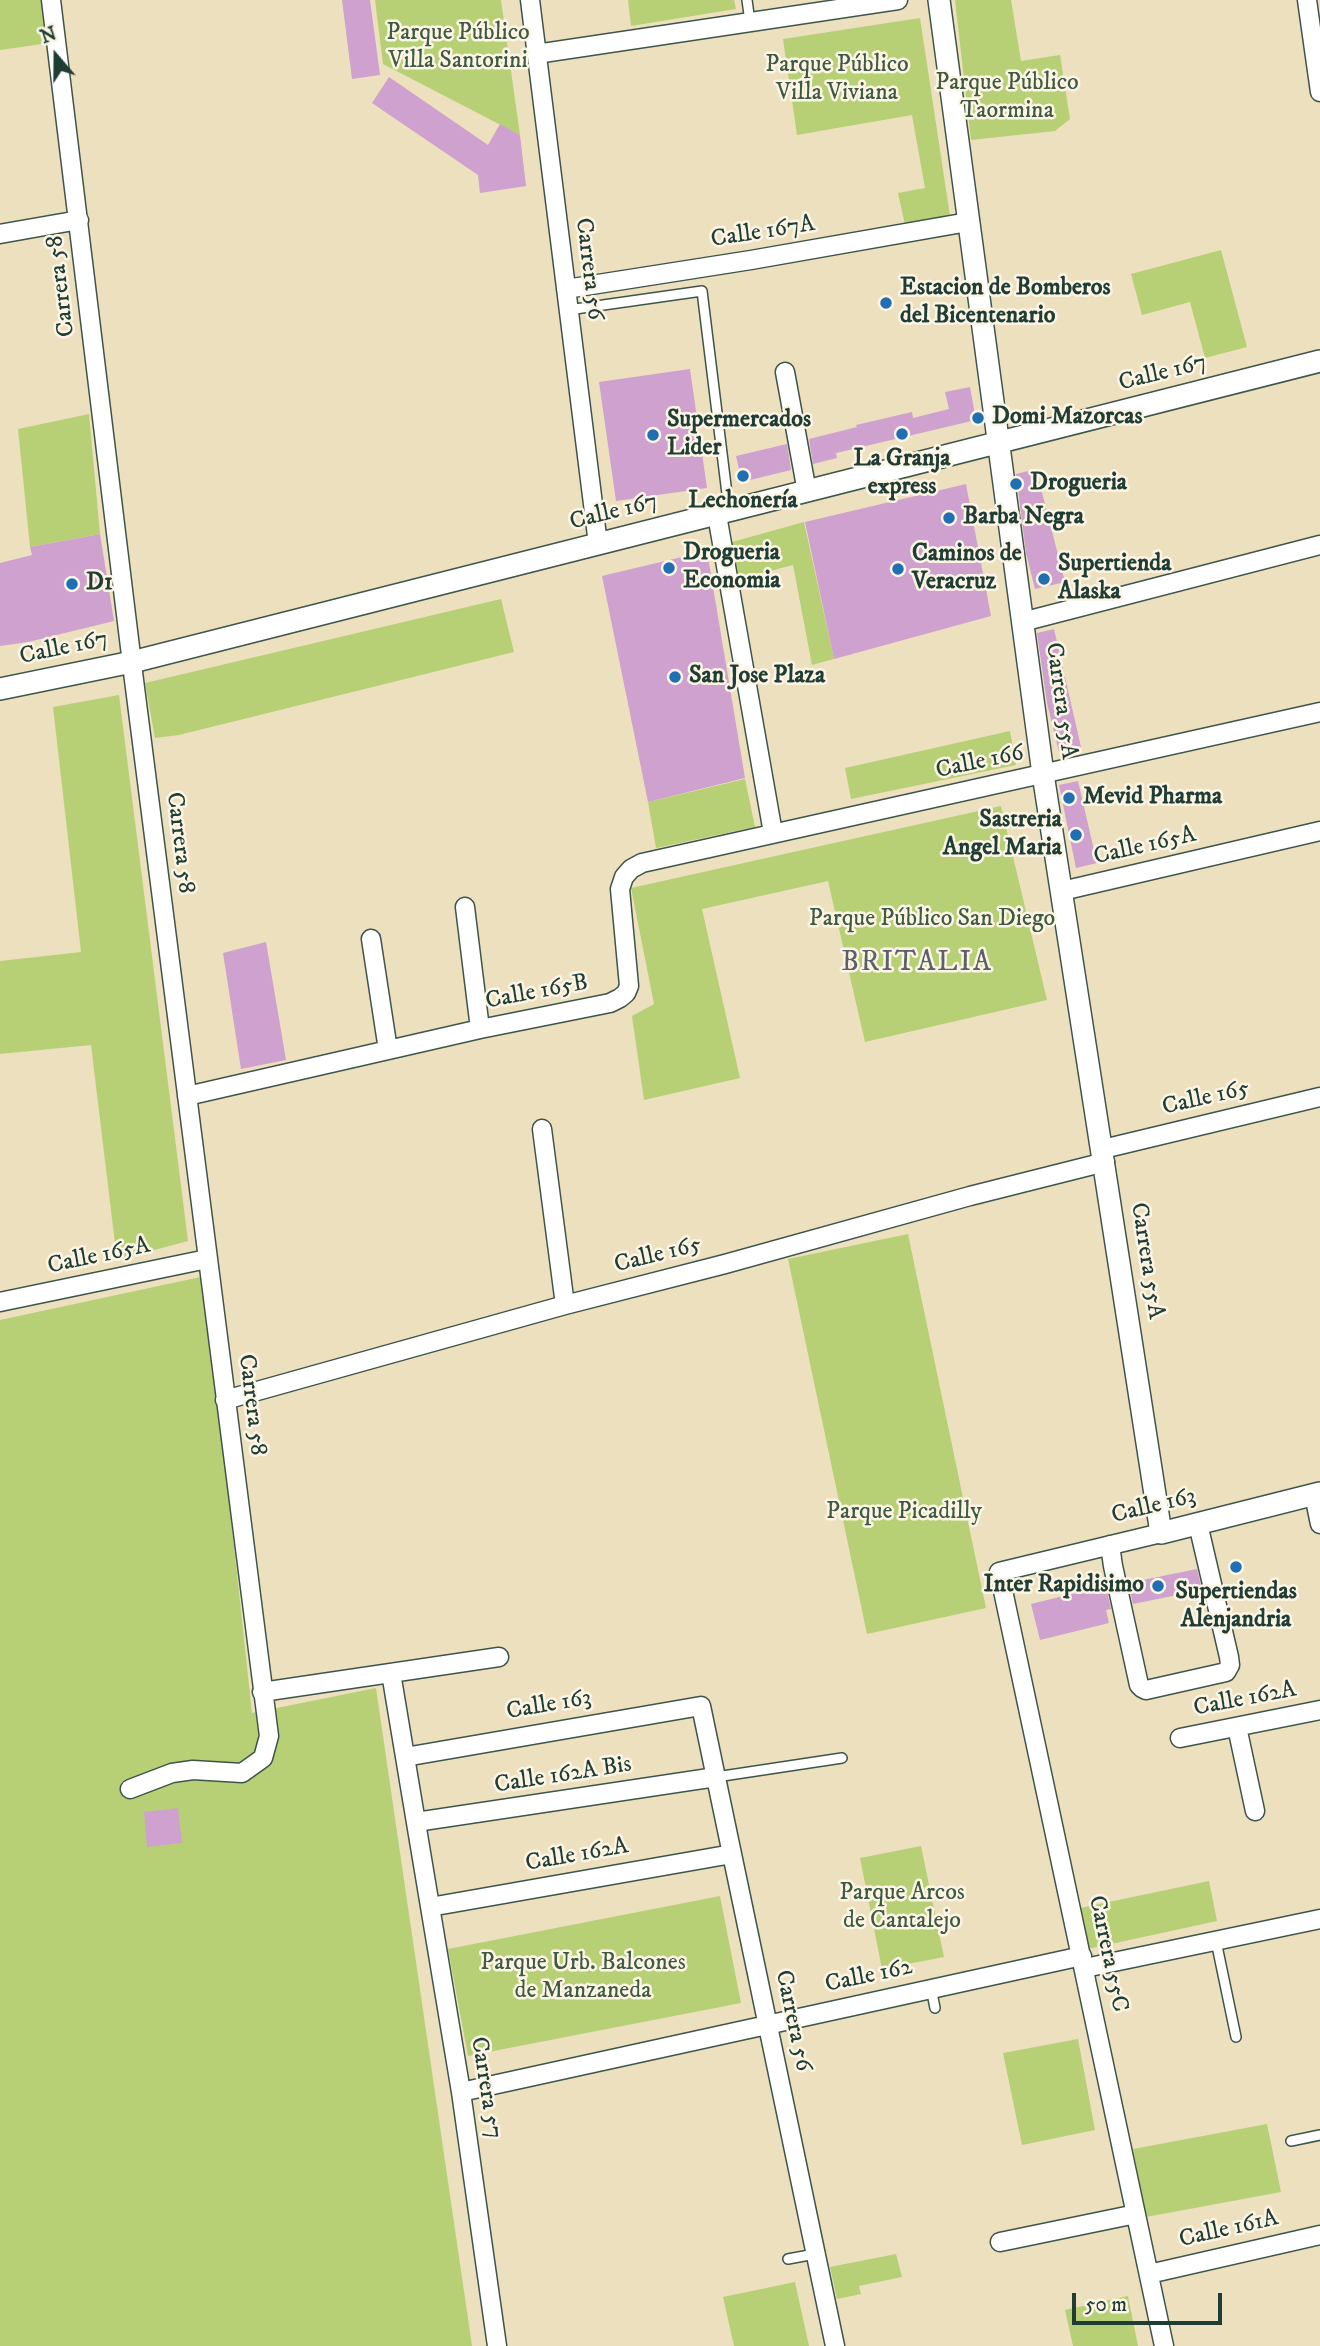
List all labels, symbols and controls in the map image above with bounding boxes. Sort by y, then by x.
park label: Parque Público Villa Santorini [386,20,530,76]
north arrow [21,21,91,91]
text: N [37,22,60,49]
park label: Parque Público Villa Viviana [765,52,909,108]
park label: Parque Público Taormina [935,70,1079,126]
street label: Calle 167A [709,211,817,255]
street label: Carrera 56 [567,216,609,322]
street label: Carrera 58 [41,234,83,338]
place label: Estacion de Bomberos del Bicentenario [900,275,1110,331]
marker: Estacion de Bomberos del Bicentenario [878,295,894,311]
street label: Calle 167 [1116,349,1210,399]
place label: Domi Mazorcas [992,404,1142,432]
place label: Supermercados Lider [667,407,811,463]
marker: Domi Mazorcas [970,410,986,426]
marker: La Granja express [894,426,910,442]
marker: Supermercados Lider [645,427,661,443]
place label: La Granja express [853,446,951,502]
marker: Lechonería [735,468,751,484]
place label: Drogueria [1030,470,1127,498]
marker: Drogueria [1008,476,1024,492]
street label: Calle 167 [567,488,661,538]
place label: Lechonería [688,488,798,516]
place label: Barba Negra [963,504,1084,532]
marker: Barba Negra [941,510,957,526]
place label: Drogueria Economia [683,540,781,596]
place label: Caminos de Veracruz [912,541,1022,597]
place label: Supertienda Alaska [1058,551,1172,607]
marker: Drogueria Economia [661,560,677,576]
marker: Caminos de Veracruz [890,561,906,577]
place label: D1 [86,570,113,598]
marker: Supertienda Alaska [1036,571,1052,587]
marker: D1 [64,576,80,592]
street label: Calle 167 [17,626,111,672]
street label: Carrera 55A [1038,641,1082,761]
place label: San Jose Plaza [689,663,825,691]
marker: San Jose Plaza [667,669,683,685]
street label: Calle 166 [933,740,1027,786]
place label: Mevid Pharma [1083,784,1222,812]
marker: Mevid Pharma [1061,790,1077,806]
street label: Carrera 58 [158,791,200,895]
place label: Sastreria Angel Maria [943,807,1062,863]
street label: Calle 165A [1091,821,1199,873]
marker: Sastreria Angel Maria [1068,827,1084,843]
park label: Parque Público San Diego [809,906,1055,934]
district label: BRITALIA [842,947,992,981]
street label: Calle 165B [483,969,591,1017]
street label: Calle 165 [1160,1075,1252,1123]
street label: Carrera 55A [1123,1201,1169,1321]
street label: Calle 165 [611,1231,705,1281]
street label: Calle 165A [45,1232,153,1282]
street label: Carrera 58 [230,1353,272,1457]
street label: Calle 163 [1109,1483,1199,1531]
park label: Parque Picadilly [826,1499,982,1527]
marker: Supertiendas Alenjandria [1228,1559,1244,1575]
place label: Inter Rapidisimo [984,1572,1144,1600]
marker: Inter Rapidisimo [1150,1578,1166,1594]
place label: Supertiendas Alenjandria [1175,1579,1297,1635]
street label: Calle 162A [1191,1676,1299,1724]
street label: Calle 163 [504,1684,594,1728]
street label: Calle 162A Bis [492,1751,634,1801]
street label: Calle 162A [523,1833,631,1879]
park label: Parque Arcos de Cantalejo [839,1880,965,1936]
street label: Carrera 55C [1081,1893,1133,2015]
park label: Parque Urb. Balcones de Manzaneda [480,1950,686,2006]
street label: Calle 162 [823,1954,915,2000]
street label: Carrera 56 [767,1968,817,2074]
street label: Carrera 57 [463,2035,507,2141]
street label: Calle 161A [1177,2205,1281,2255]
scale bar [1075,2280,1226,2324]
text: 50 m [1085,2292,1127,2318]

